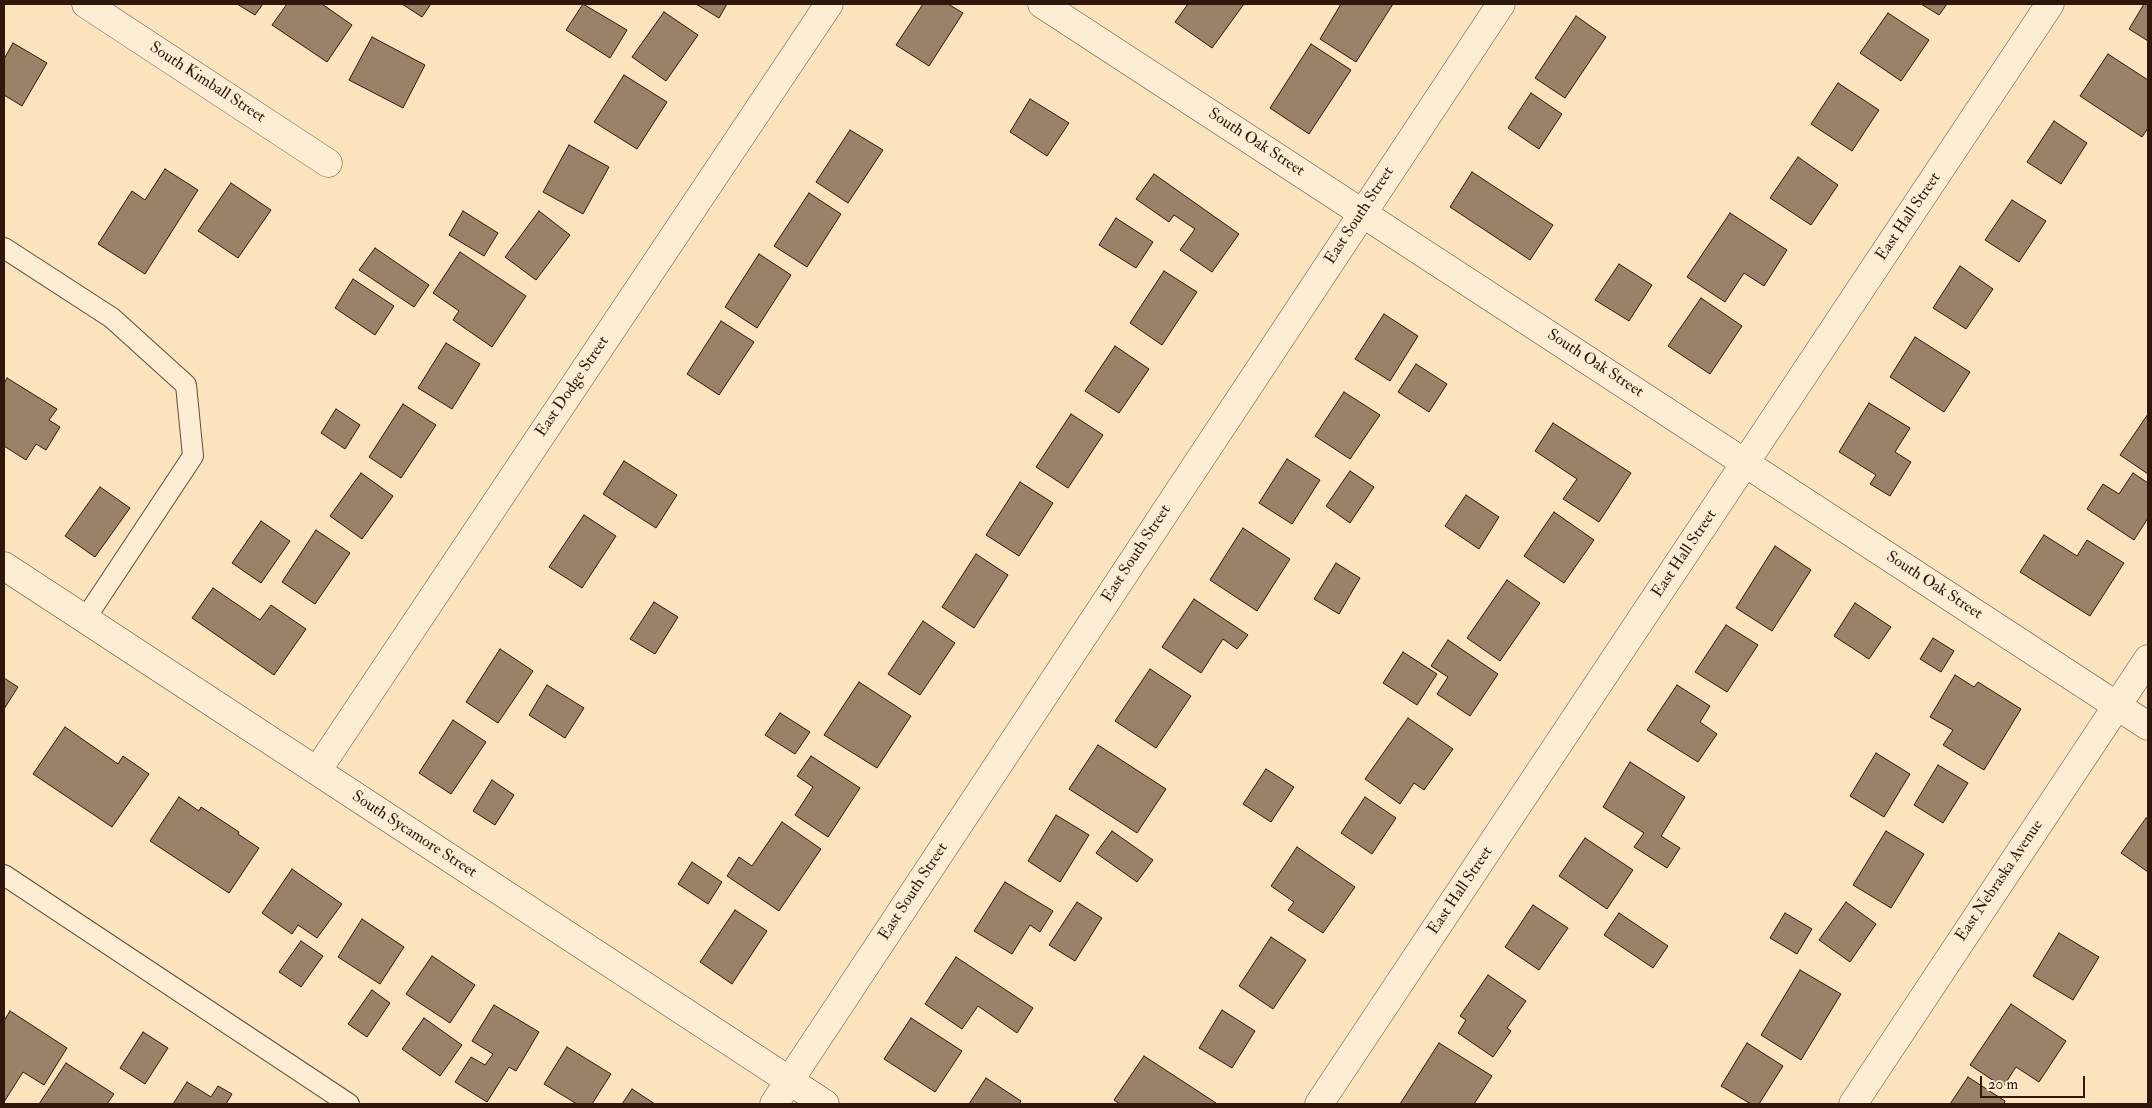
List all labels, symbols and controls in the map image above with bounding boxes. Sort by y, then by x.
street label: South Kimball Street [146,38,268,128]
street label: South Oak Street [1204,105,1308,181]
street label: East South Street [1321,164,1399,268]
street label: East Hall Street [1873,169,1945,265]
street label: South Oak Street [1543,326,1647,402]
street label: East Dodge Street [532,333,614,441]
street label: East South Street [1098,502,1176,606]
street label: East Hall Street [1649,506,1721,602]
street label: South Oak Street [1882,548,1986,624]
street label: South Sycamore Street [348,787,480,883]
street label: East Nebraska Avenue [1952,817,2048,945]
street label: East South Street [875,840,953,944]
street label: East Hall Street [1425,843,1497,939]
scale bar [1982,1066,2087,1098]
text: 20 m [1988,1075,2018,1094]

